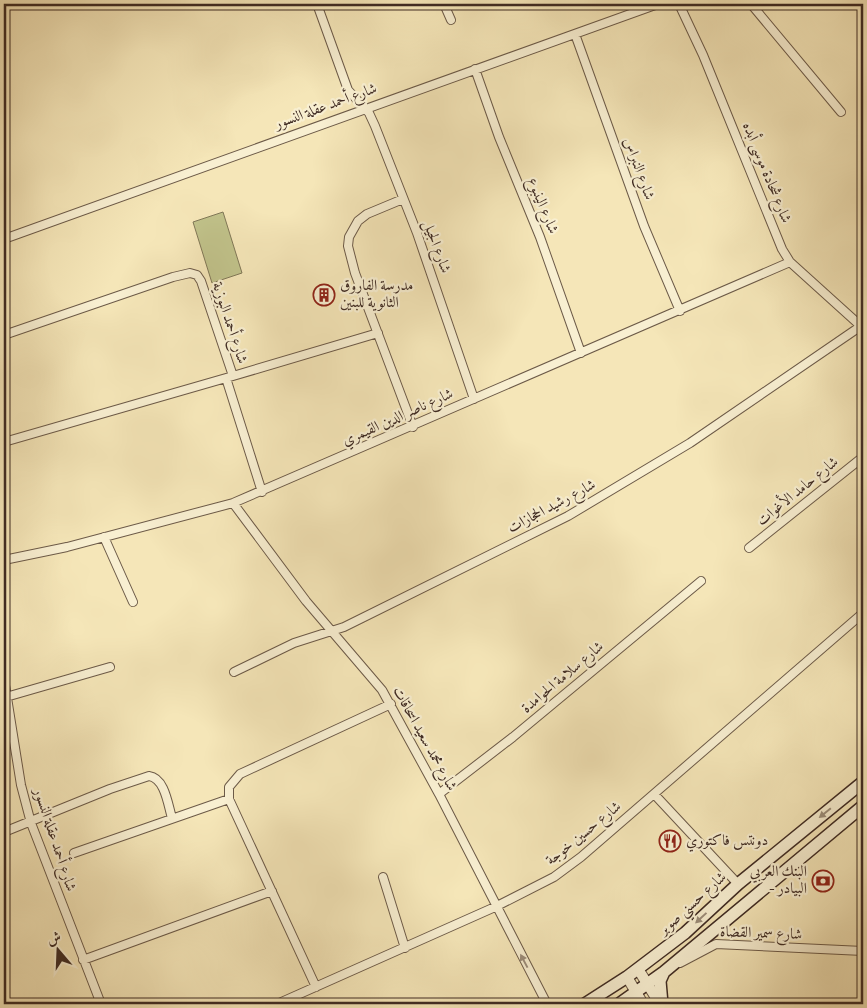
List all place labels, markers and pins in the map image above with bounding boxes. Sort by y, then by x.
place label: مدرسة الفاروق الثانوية للبنين [340,276,413,314]
building icon: مدرسة الفاروق الثانوية للبنين [312,283,336,307]
restaurant icon: دونتس فاكتوري [658,829,682,853]
place label: دونتس فاكتوري [686,831,768,852]
place label: البنك العربي - البيادر [750,862,807,900]
bank icon: البنك العربي - البيادر [811,869,835,893]

